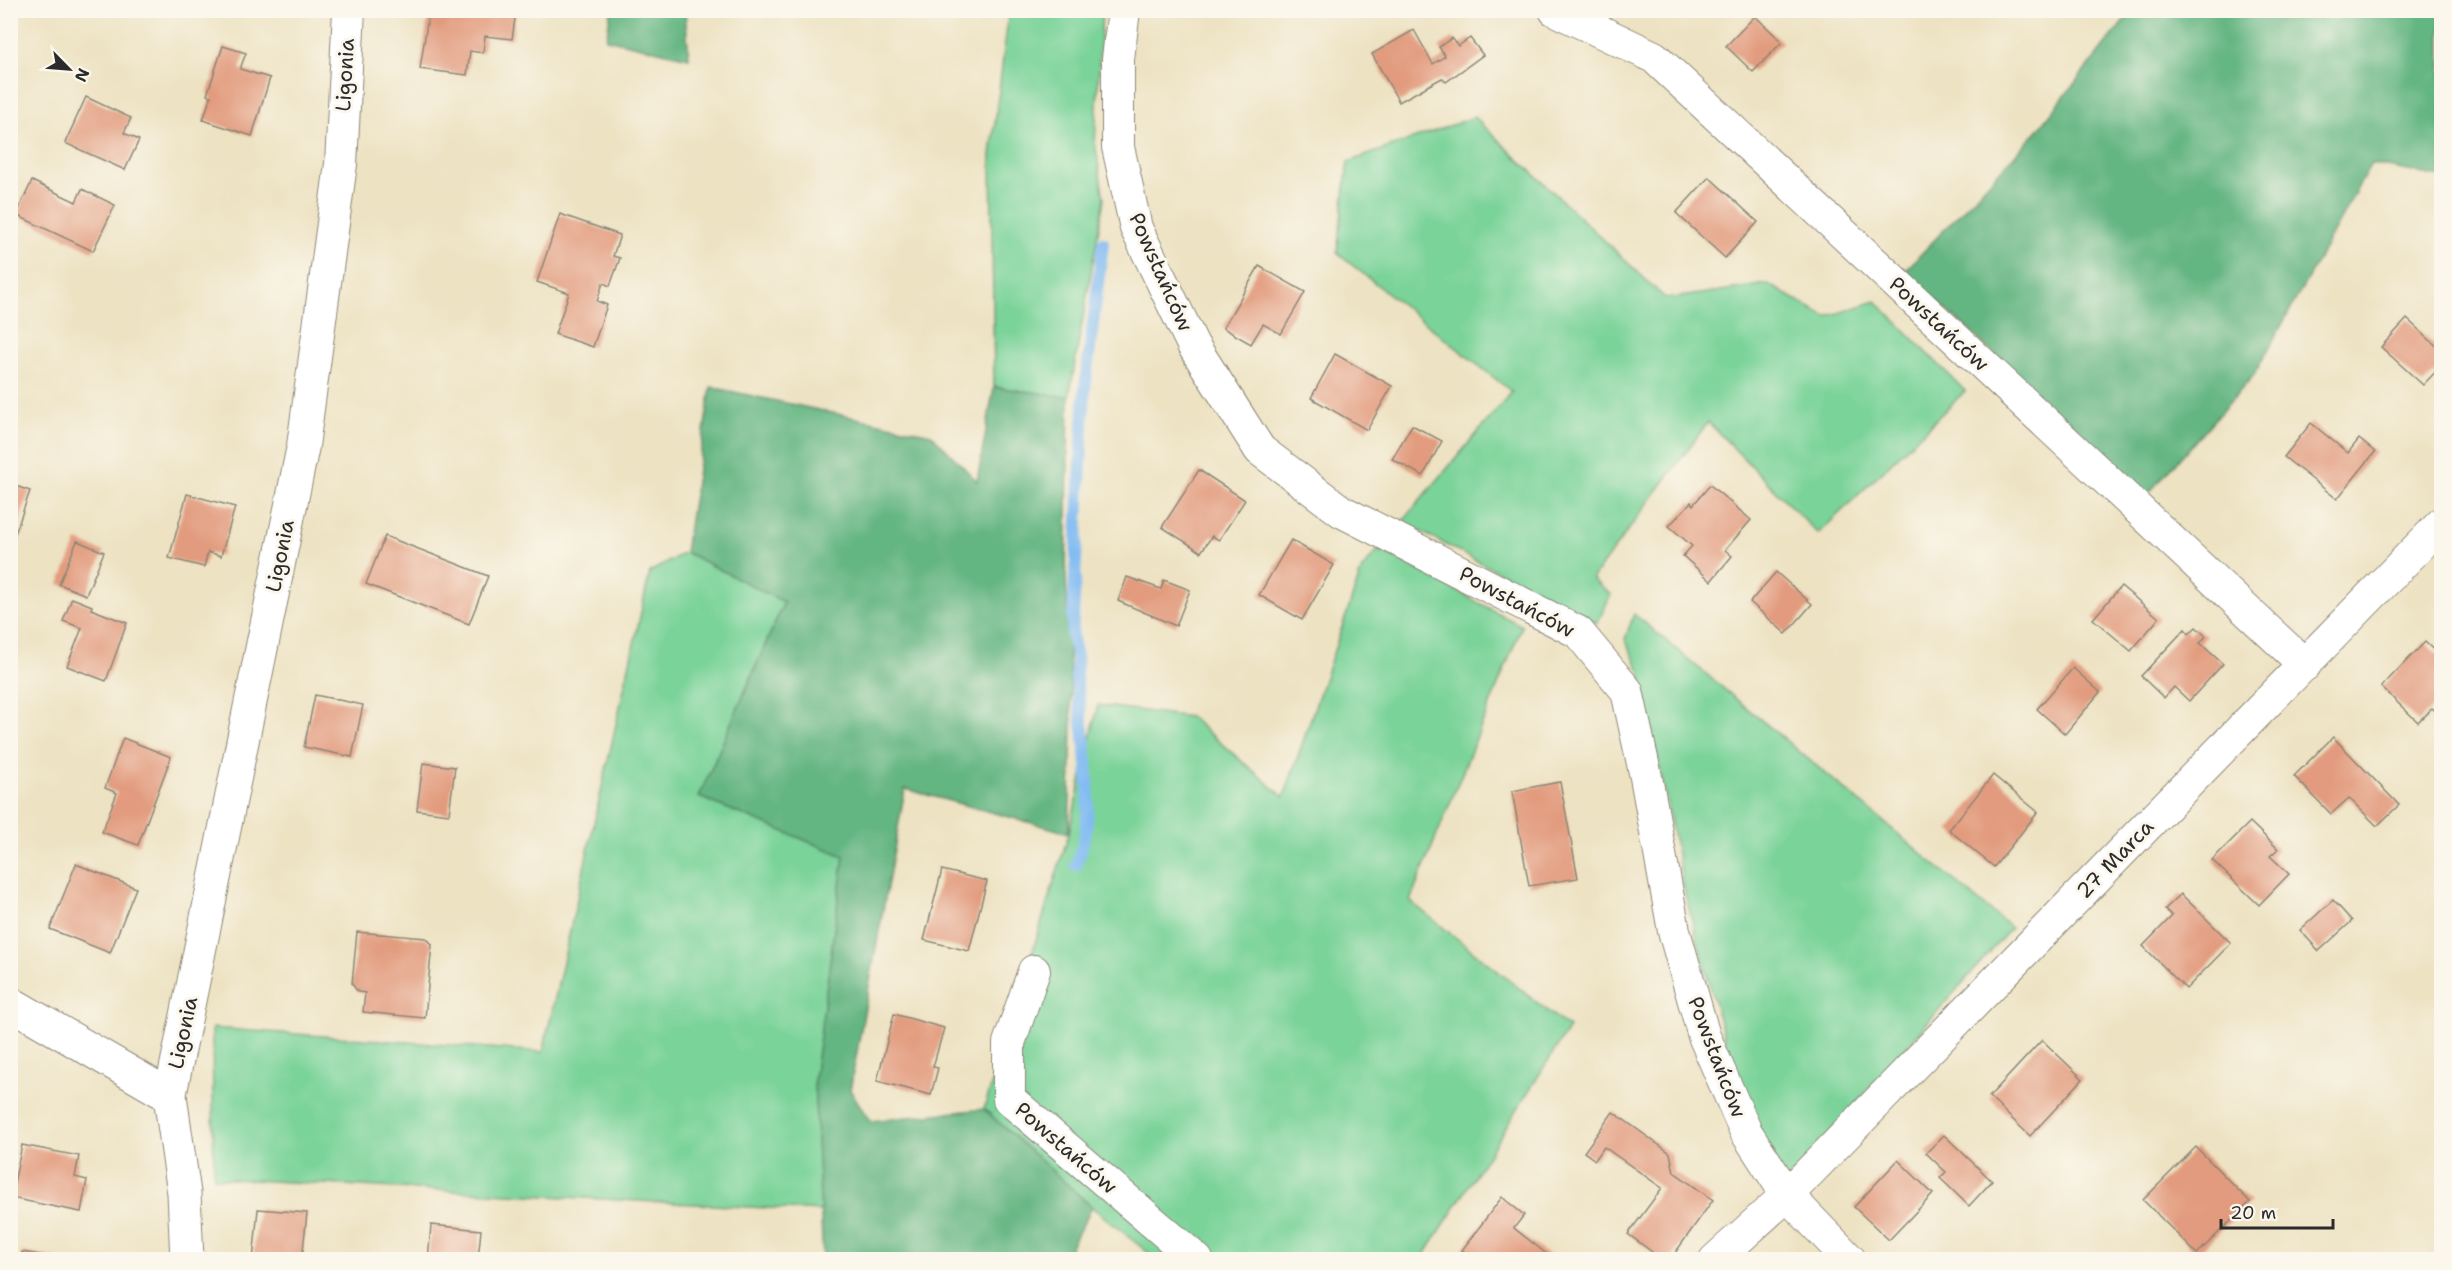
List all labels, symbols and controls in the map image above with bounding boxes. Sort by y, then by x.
street label: Ligonia [329,38,361,112]
north arrow [39,39,99,99]
text: N [70,65,94,85]
street label: Powstańców [1122,208,1200,336]
street label: Powstańców [1883,270,1995,378]
street label: Ligonia [259,517,301,595]
street label: Powstańców [1454,560,1580,644]
street label: 27 Marca [2070,813,2160,905]
street label: Powstańców [1681,993,1753,1121]
street label: Ligonia [162,994,204,1072]
street label: Powstańców [1009,1096,1123,1200]
scale bar [2221,1192,2334,1230]
text: 20 m [2230,1201,2276,1225]

